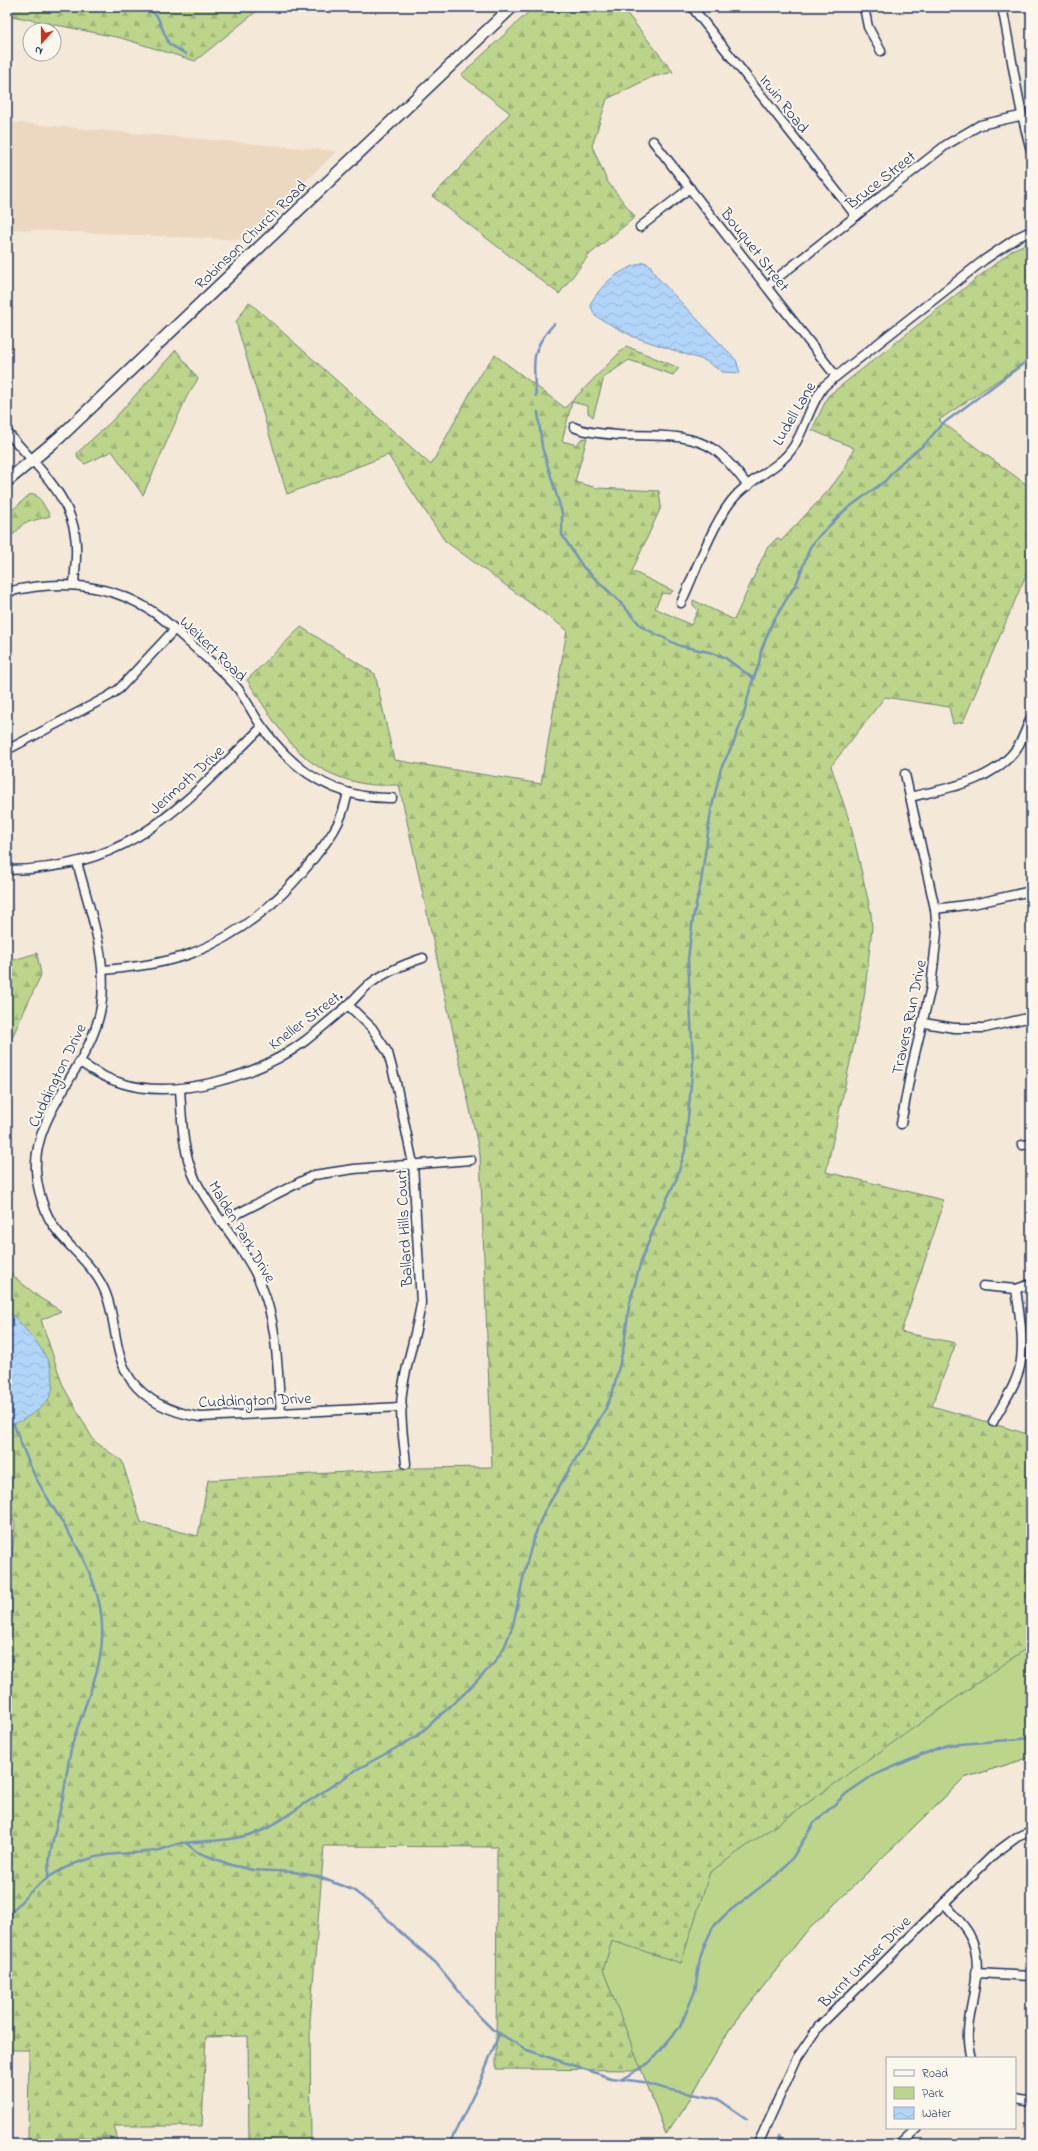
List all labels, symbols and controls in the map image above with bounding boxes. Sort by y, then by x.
north arrow [22,22,62,62]
text: N [32,42,45,59]
street label: Irwin Road [753,70,814,139]
street label: Bruce Street [840,145,922,216]
street label: Robinson Church Road [190,175,313,296]
street label: Bouquet Street [713,202,795,298]
street label: Ludell Lane [767,377,823,450]
street label: Weikert Road [173,611,252,688]
street label: Jerimoth Drive [144,740,231,821]
street label: Travers Run Drive [886,957,934,1077]
street label: Kneller Street. [264,985,349,1057]
street label: Cuddington Drive [22,1019,94,1132]
street label: Ballard Hills Court [390,1168,420,1288]
street label: Malden Park Drive [201,1176,282,1288]
street label: Cuddington Drive [198,1387,313,1415]
street label: Burnt Umber Drive [813,1910,918,2015]
legend [886,2057,1016,2129]
text: Road [922,2065,948,2083]
text: Park [922,2085,944,2103]
text: Water [922,2105,951,2123]

